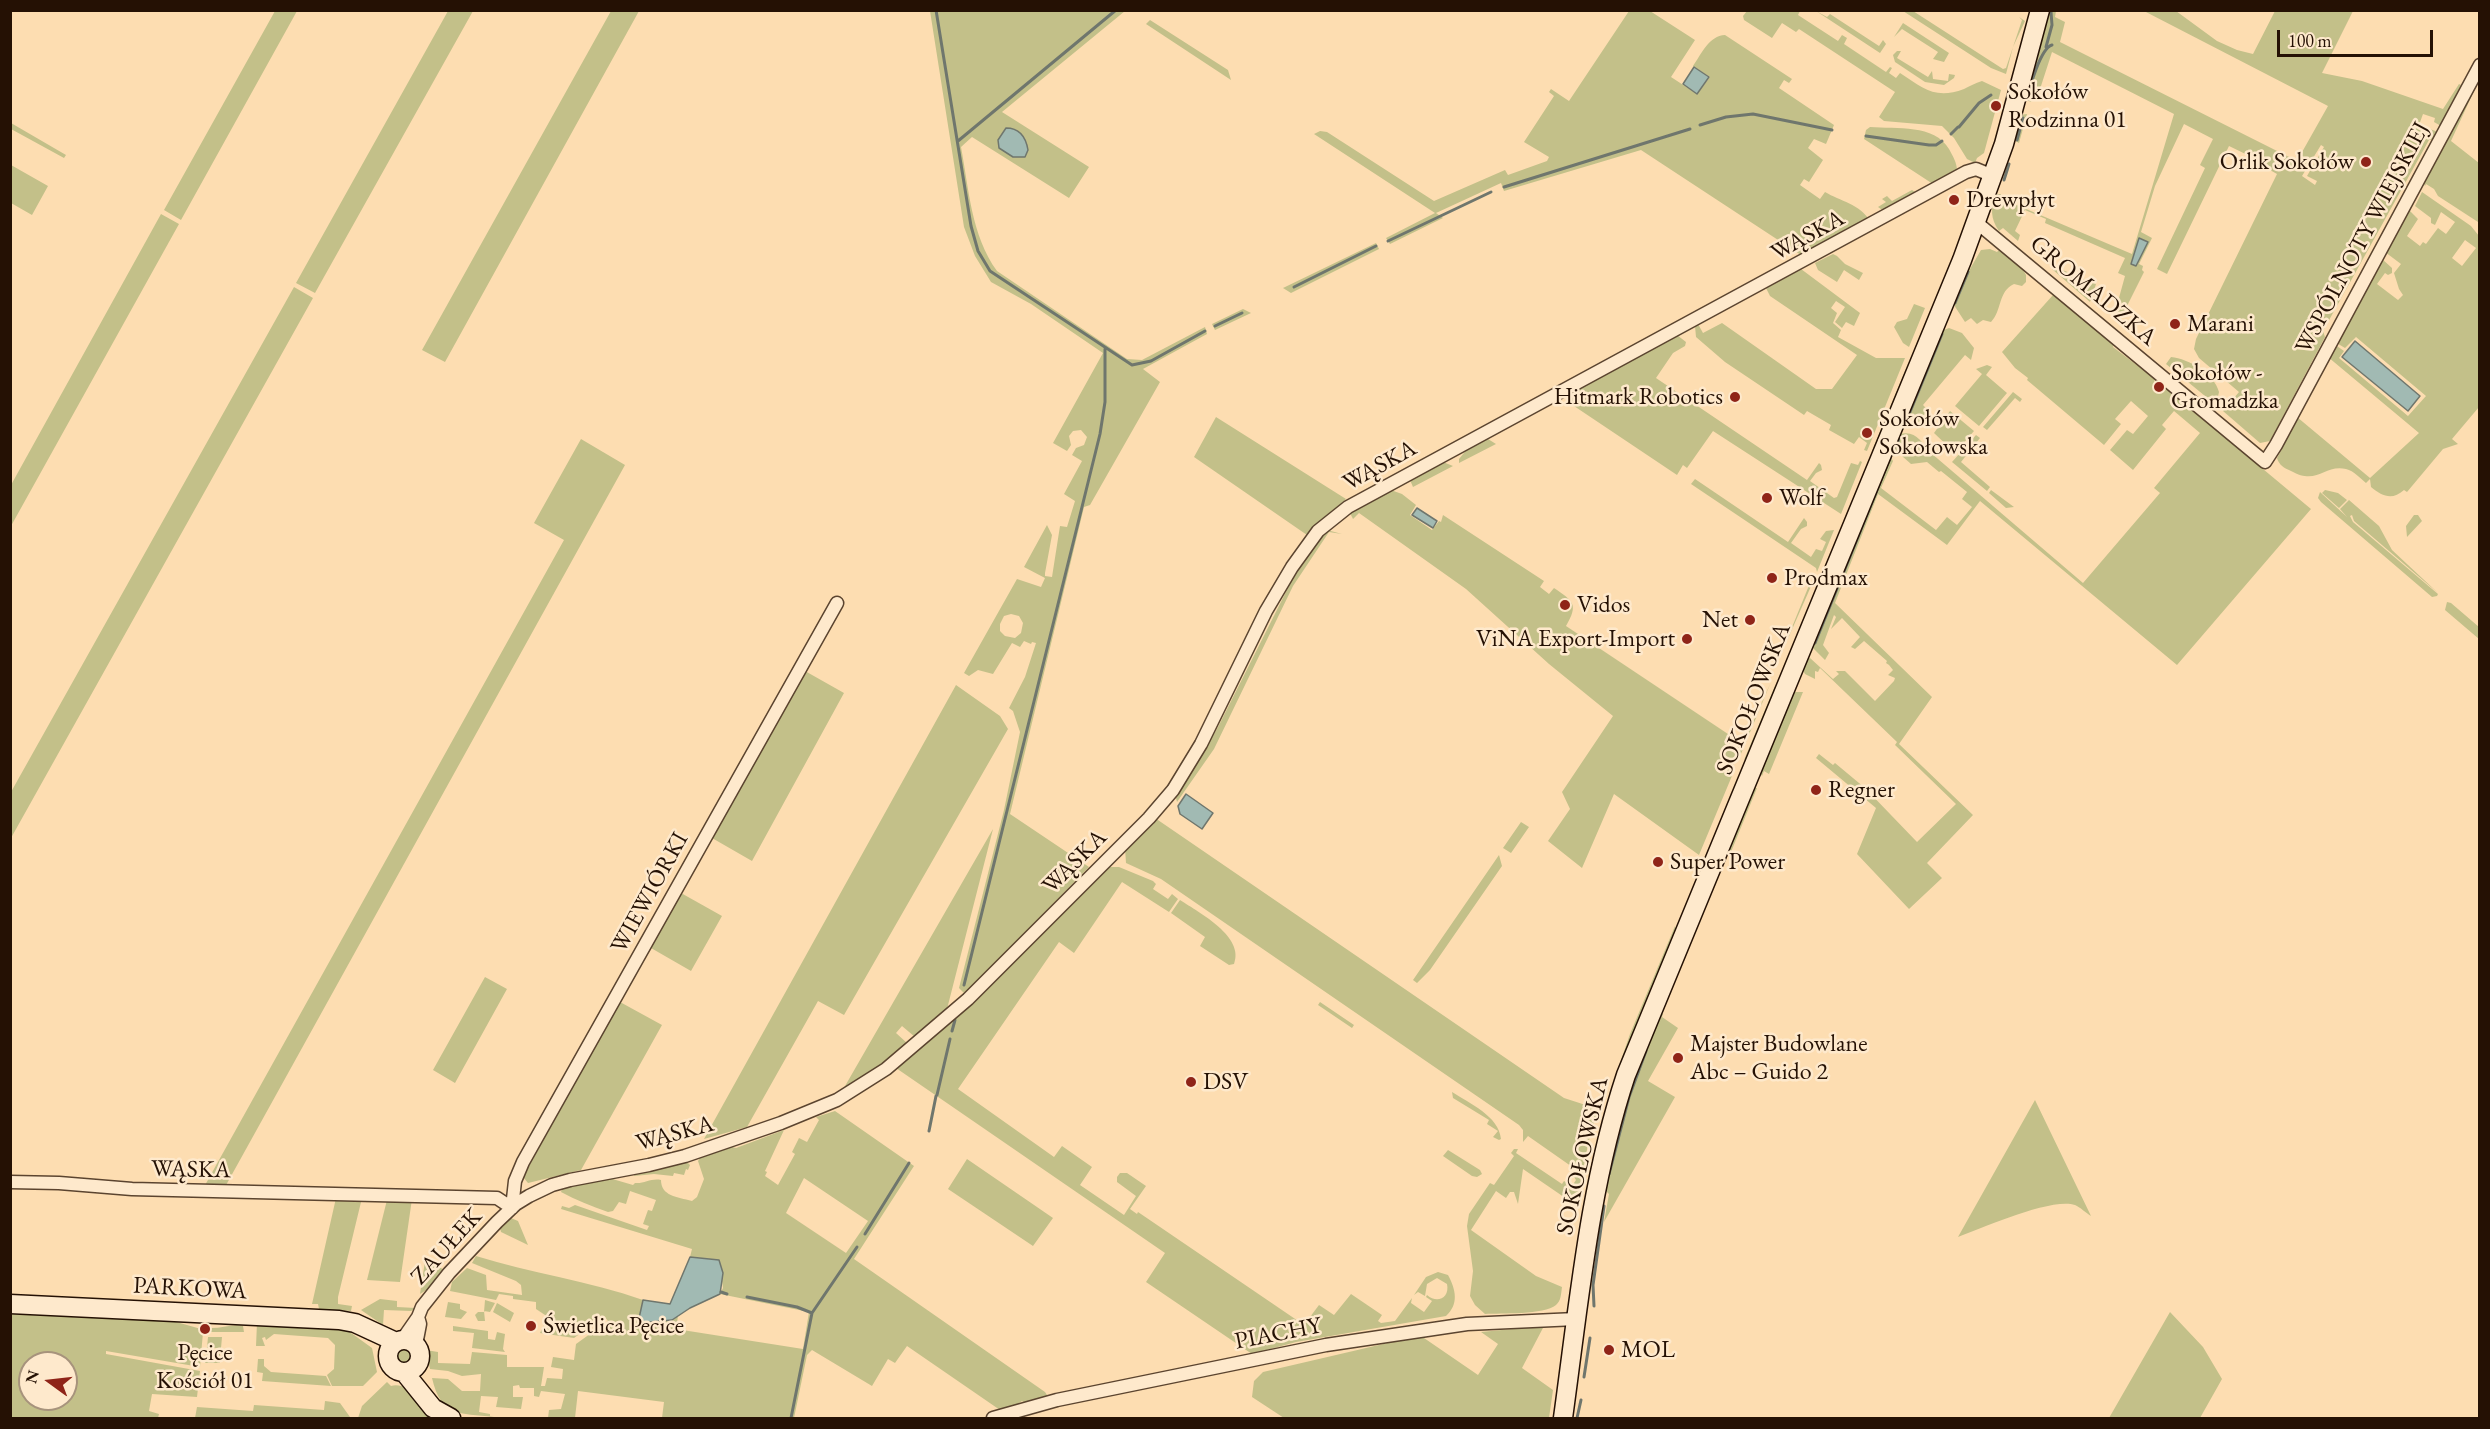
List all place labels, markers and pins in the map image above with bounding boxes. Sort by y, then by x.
place label: Sokołów Rodzinna 01 [2008,78,2127,134]
marker: Sokołów Rodzinna 01 [1989,99,2003,113]
place label: Orlik Sokołów [2220,148,2354,176]
marker: Orlik Sokołów [2359,155,2373,169]
place label: Drewpłyt [1966,186,2055,214]
marker: Drewpłyt [1947,193,1961,207]
place label: Marani [2187,310,2254,338]
marker: Marani [2168,317,2182,331]
place label: Sokołów - Gromadzka [2171,359,2279,415]
marker: Sokołów - Gromadzka [2152,380,2166,394]
place label: Hitmark Robotics [1554,383,1723,411]
marker: Hitmark Robotics [1728,390,1742,404]
place label: Sokołów Sokołowska [1879,405,1988,461]
marker: Sokołów Sokołowska [1860,426,1874,440]
place label: Wolf [1779,484,1823,512]
marker: Wolf [1760,491,1774,505]
place label: Prodmax [1784,564,1868,592]
marker: Prodmax [1765,571,1779,585]
place label: Vidos [1577,591,1630,619]
marker: Vidos [1558,598,1572,612]
place label: Net [1702,606,1738,634]
marker: Net [1743,613,1757,627]
place label: ViNA Export-Import [1476,625,1675,653]
marker: ViNA Export-Import [1680,632,1694,646]
place label: Regner [1828,776,1895,804]
marker: Regner [1809,783,1823,797]
place label: Super Power [1670,848,1785,876]
marker: Super Power [1651,855,1665,869]
place label: Majster Budowlane Abc – Guido 2 [1690,1030,1868,1086]
marker: Majster Budowlane Abc – Guido 2 [1671,1051,1685,1065]
place label: DSV [1203,1068,1248,1096]
marker: DSV [1184,1075,1198,1089]
place label: Świetlica Pęcice [543,1312,684,1340]
marker: Świetlica Pęcice [524,1319,538,1333]
marker: Pęcice Kościół 01 [198,1322,212,1336]
place label: MOL [1621,1336,1675,1364]
place label: Pęcice Kościół 01 [156,1339,254,1395]
marker: MOL [1602,1343,1616,1357]

